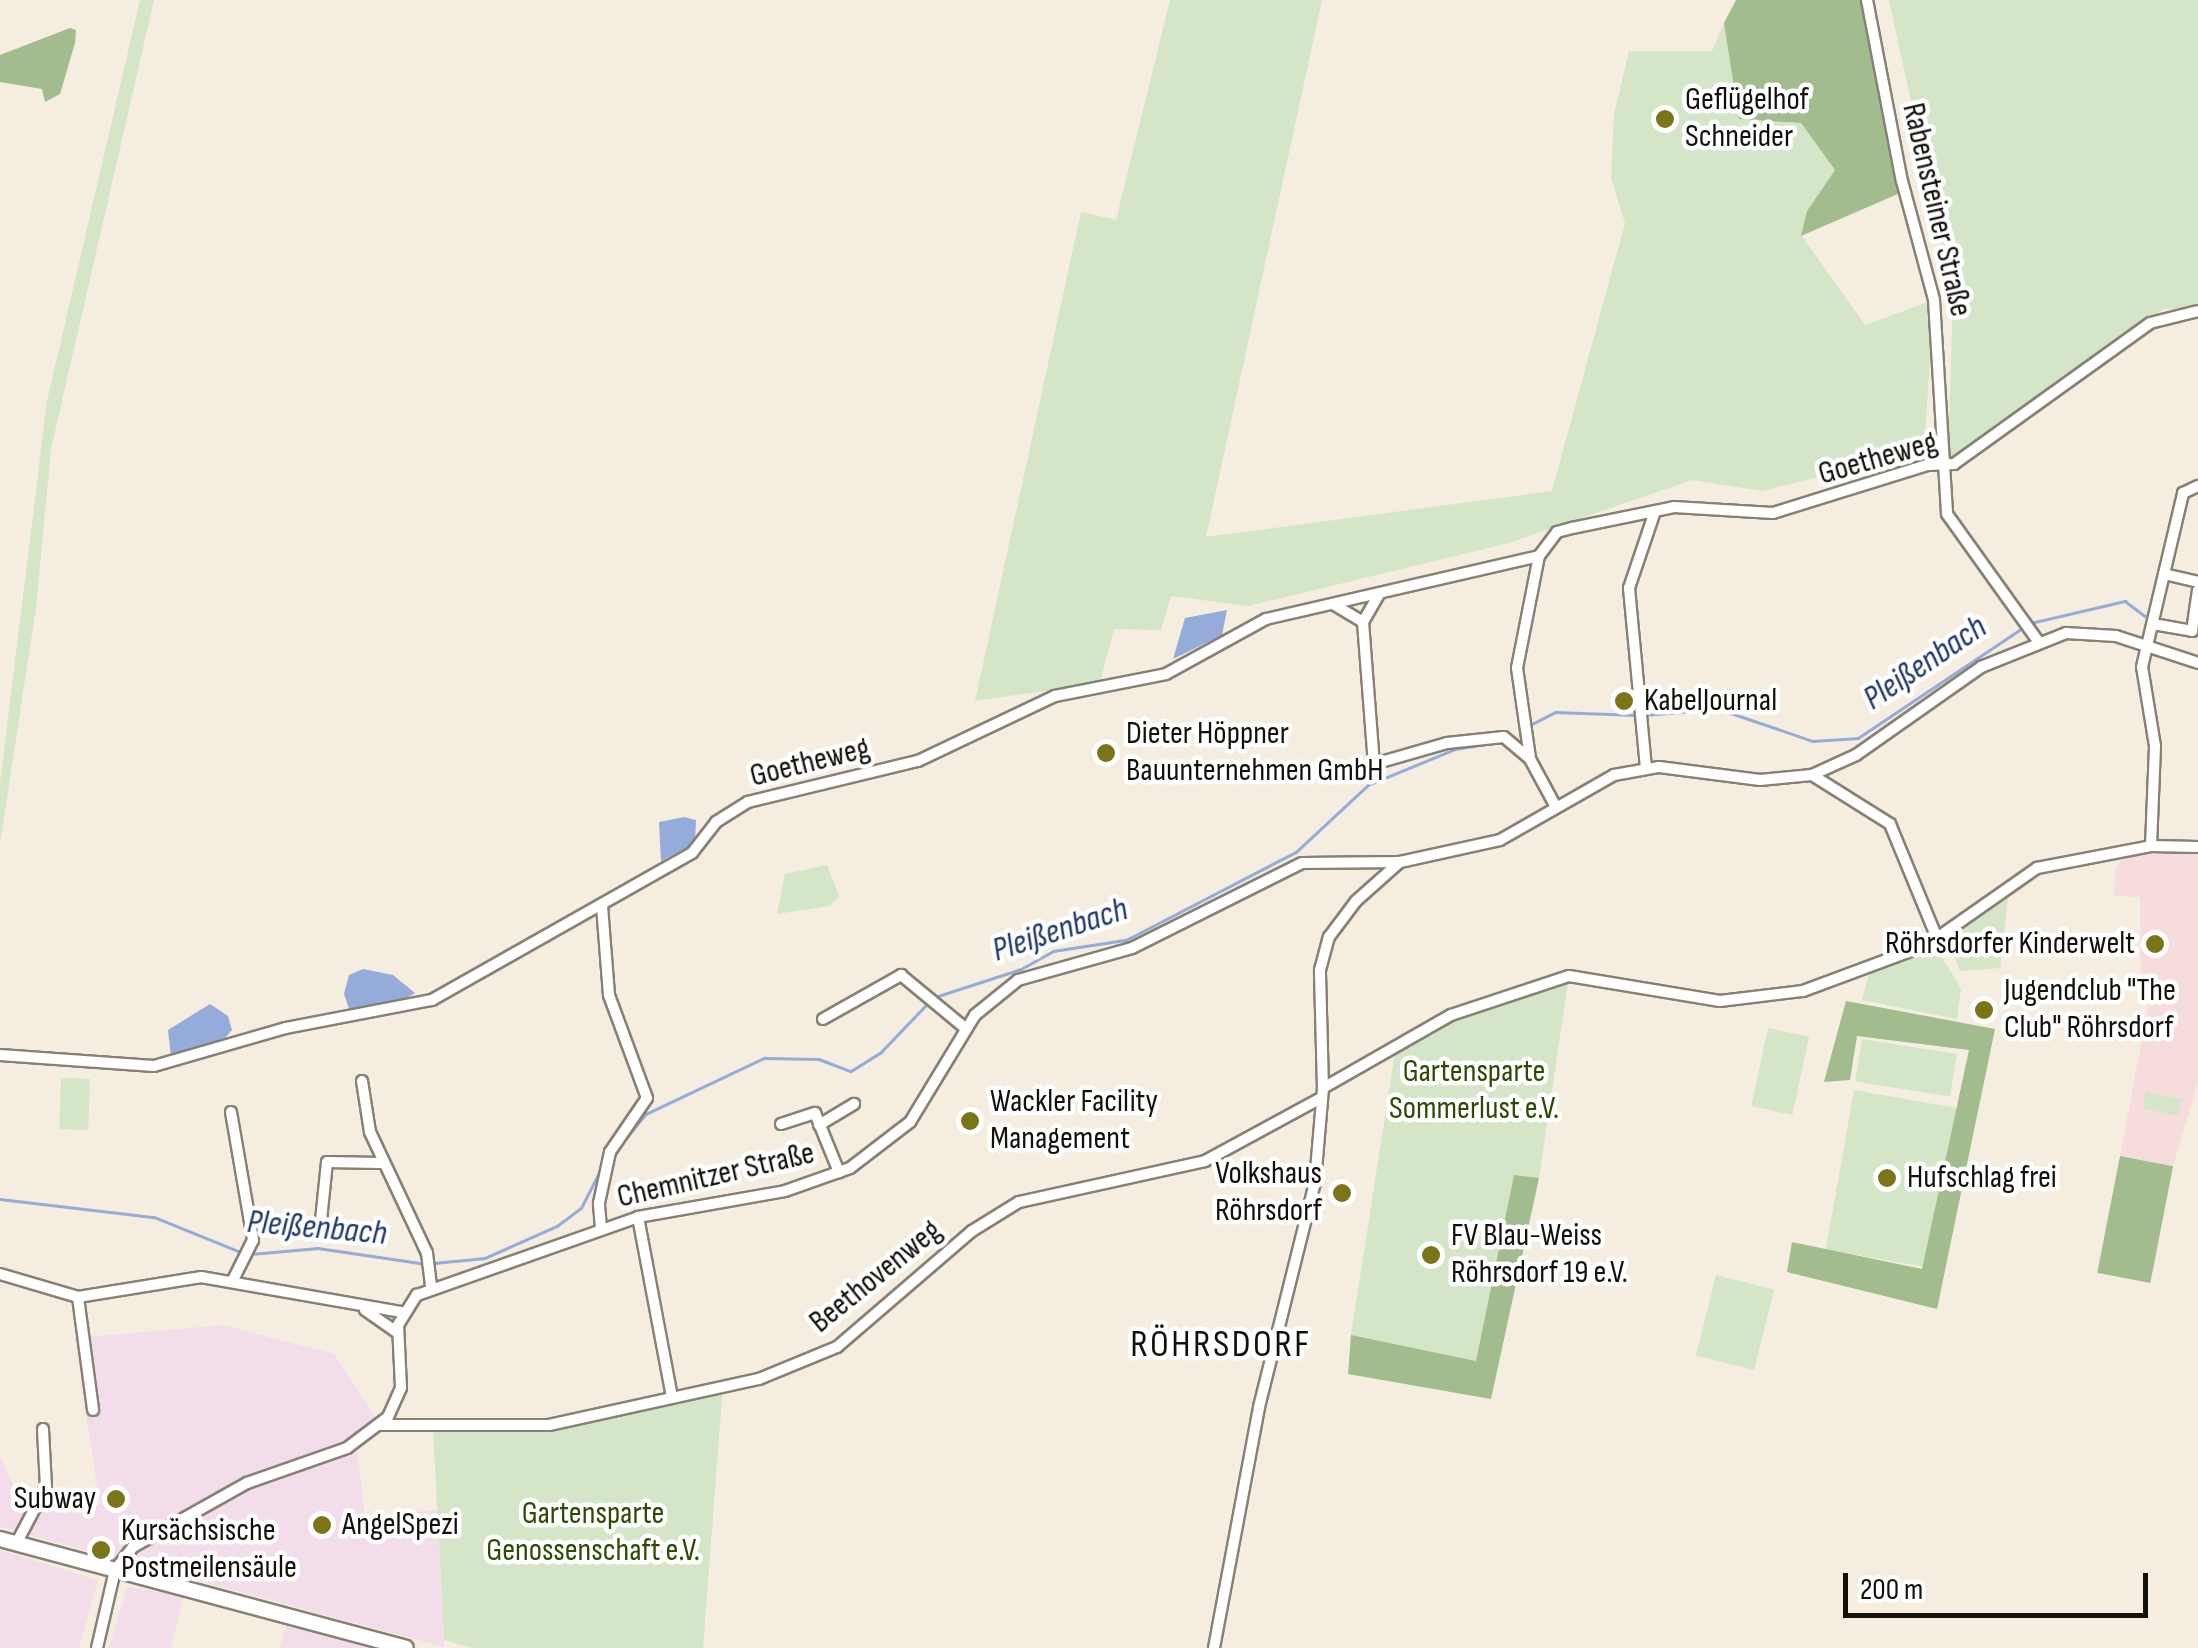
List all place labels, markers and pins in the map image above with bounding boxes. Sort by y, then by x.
place label: Geflügelhof Schneider [1685,82,1809,157]
marker: Geflügelhof Schneider [1654,108,1676,130]
place label: KabelJournal [1644,682,1777,720]
marker: KabelJournal [1613,690,1635,712]
place label: Dieter Höppner Bauunternehmen GmbH [1126,716,1383,791]
marker: Dieter Höppner Bauunternehmen GmbH [1095,742,1117,764]
place label: Röhrsdorfer Kinderwelt [1885,925,2135,963]
marker: Röhrsdorfer Kinderwelt [2144,933,2166,955]
place label: Jugendclub "The Club" Röhrsdorf [2004,973,2176,1048]
marker: Jugendclub "The Club" Röhrsdorf [1973,999,1995,1021]
place label: Wackler Facility Management [990,1084,1158,1159]
marker: Wackler Facility Management [959,1110,981,1132]
place label: Volkshaus Röhrsdorf [1215,1156,1322,1231]
place label: Hufschlag frei [1907,1159,2057,1197]
marker: Hufschlag frei [1876,1167,1898,1189]
marker: Volkshaus Röhrsdorf [1331,1182,1353,1204]
place label: FV Blau-Weiss Röhrsdorf 19 e.V. [1451,1218,1628,1293]
marker: FV Blau-Weiss Röhrsdorf 19 e.V. [1420,1244,1442,1266]
place label: Subway [14,1480,96,1518]
marker: Subway [105,1488,127,1510]
place label: AngelSpezi [342,1506,459,1544]
place label: Kursächsische Postmeilensäule [121,1513,297,1588]
marker: AngelSpezi [311,1514,333,1536]
marker: Kursächsische Postmeilensäule [90,1539,112,1561]

